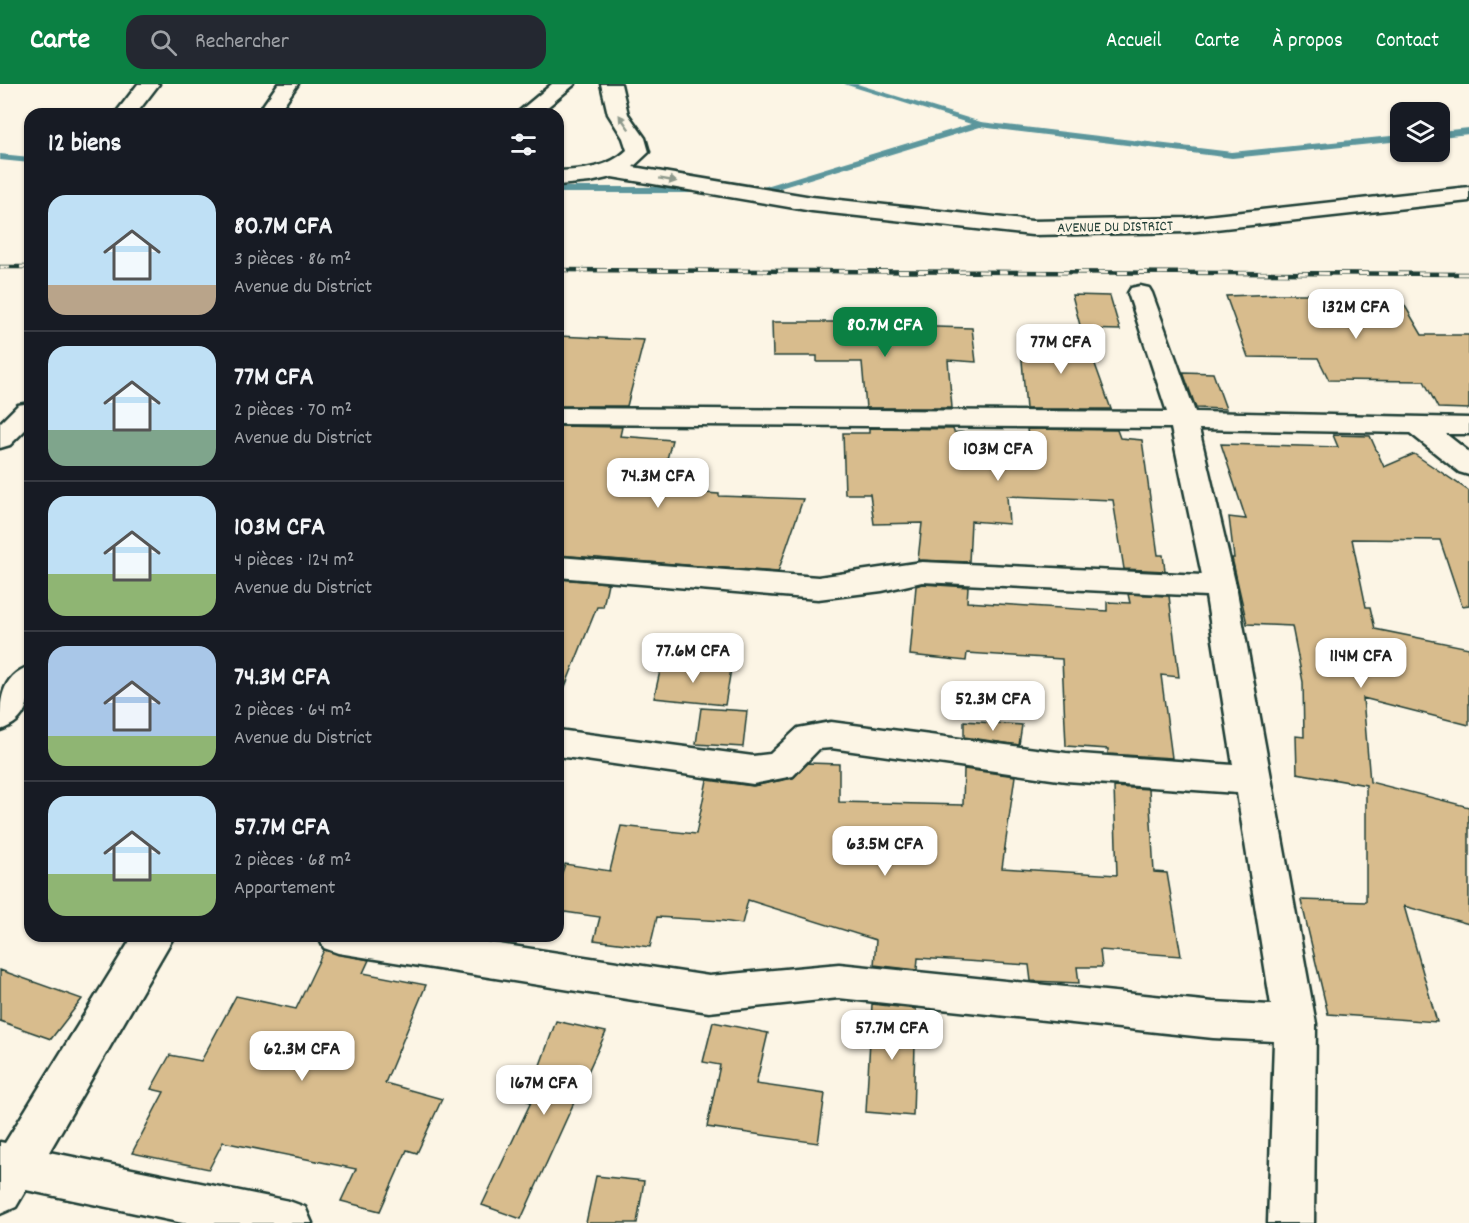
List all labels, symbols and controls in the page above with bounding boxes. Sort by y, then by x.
search box [126,15,546,69]
text: Carte [30,22,90,62]
icon: search [147,26,180,59]
text: Rechercher [195,27,289,58]
text: Accueil [1106,27,1161,57]
text: Carte [1194,27,1239,57]
text: À propos [1272,27,1343,57]
text: Contact [1376,27,1439,57]
map controls [1390,102,1450,162]
button: layers [1390,102,1450,162]
one-way arrow [618,114,630,130]
text: 12 biens [48,126,121,163]
icon: filters [507,128,540,161]
one-way arrow [659,175,678,184]
text: 80.7M CFA [234,209,333,246]
street label: AVENUE DU DISTRICT [1057,216,1173,240]
icon: home [96,219,168,291]
text: 3 pièces · 86 m² [234,246,351,274]
text: Avenue du District [234,274,372,302]
pin: 132M CFA [1294,289,1418,340]
text: 132M CFA [1322,294,1390,322]
pin: 80.7M CFA [816,307,954,358]
text: 80.7M CFA [847,312,923,340]
pin: 77M CFA [1006,324,1116,375]
text: 77M CFA [1030,329,1092,357]
text: 77M CFA [234,360,314,397]
icon: home [96,370,168,442]
text: 2 pièces · 70 m² [234,397,352,425]
text: Avenue du District [234,425,372,453]
pin: 103M CFA [936,431,1060,482]
text: 103M CFA [963,436,1033,464]
pin: 74.3M CFA [589,458,727,509]
text: 74.3M CFA [621,463,695,491]
text: 103M CFA [234,510,325,547]
icon: home [96,520,168,592]
text: 4 pièces · 124 m² [234,547,354,575]
text: Avenue du District [234,575,372,603]
pin: 77.6M CFA [624,633,762,684]
text: 77.6M CFA [656,638,730,666]
pin: 114M CFA [1299,638,1423,689]
text: 114M CFA [1329,643,1393,671]
text: 74.3M CFA [234,660,330,697]
icon: home [96,670,168,742]
pin: 52.3M CFA [924,681,1062,732]
text: 52.3M CFA [955,686,1031,714]
text: 2 pièces · 64 m² [234,697,352,725]
text: Avenue du District [234,725,372,753]
text: 57.7M CFA [234,810,330,847]
icon: home [96,820,168,892]
pin: 63.5M CFA [816,826,954,877]
text: 63.5M CFA [846,831,924,859]
text: 2 pièces · 68 m² [234,847,351,875]
text: Appartement [234,875,336,903]
pin: 57.7M CFA [823,1010,961,1061]
text: 57.7M CFA [855,1015,929,1043]
pin: 62.3M CFA [233,1031,371,1082]
text: 62.3M CFA [264,1036,340,1064]
pin: 167M CFA [482,1065,606,1116]
text: 167M CFA [510,1070,578,1098]

